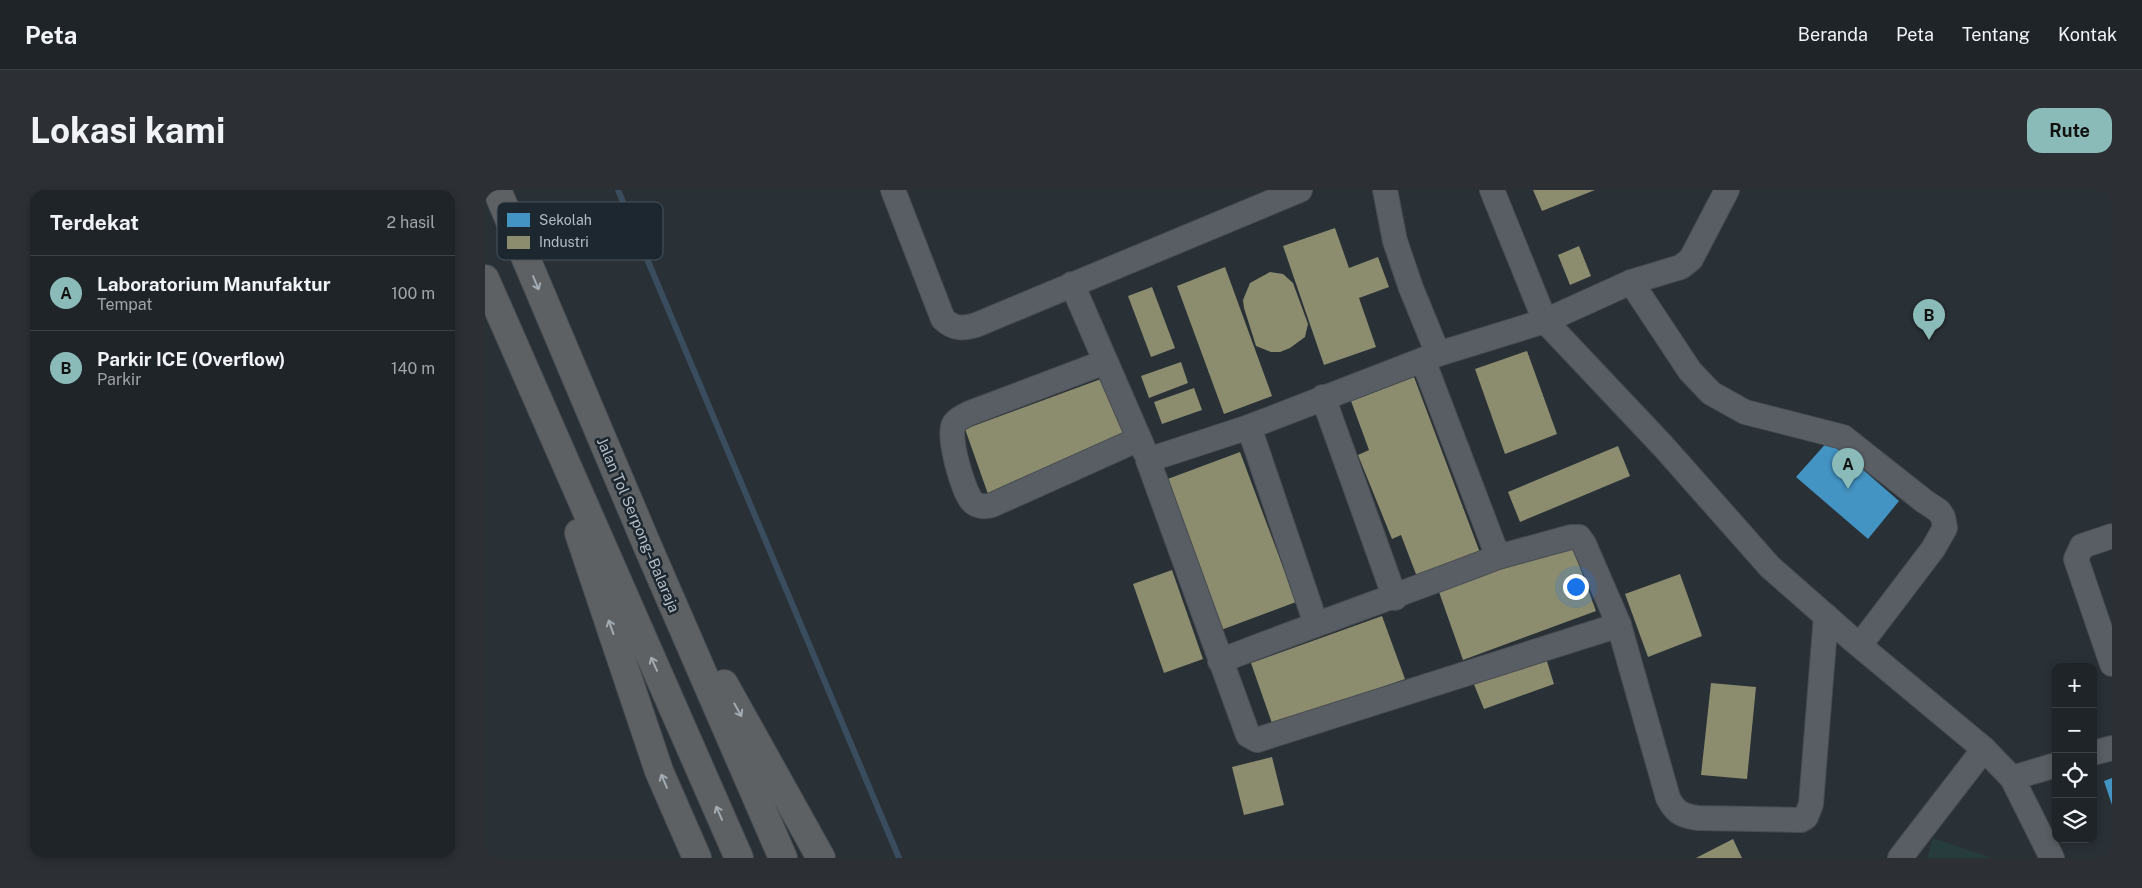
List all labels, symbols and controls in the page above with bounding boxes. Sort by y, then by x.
text: Peta [25,21,77,49]
text: Beranda [1798,24,1868,45]
text: Peta [1896,24,1934,45]
text: Tentang [1962,24,2030,45]
text: Kontak [2058,24,2117,45]
button: Rute [2027,108,2112,153]
text: Lokasi kami [30,110,225,151]
legend [497,202,663,260]
text: Terdekat [50,210,139,235]
text: Sekolah [539,212,592,228]
text: 2 hasil [387,213,435,232]
text: Industri [539,234,589,250]
text: Laboratorium Manufaktur [97,273,331,295]
one-way arrow [532,275,541,290]
text: A [60,284,72,303]
text: 100 m [391,284,435,303]
text: Tempat [97,295,152,314]
pin: B [1913,299,1945,340]
text: Parkir ICE (Overflow) [97,348,285,370]
text: B [61,359,71,378]
text: 140 m [391,359,435,378]
text: Parkir [97,370,141,389]
street label: Jalan Tol Serpong–Balaraja [594,435,683,615]
pin: A [1832,448,1864,489]
your location [1563,574,1589,600]
one-way arrow [606,620,615,636]
one-way arrow [649,657,659,672]
map controls [2052,663,2097,843]
button: + [2052,663,2097,708]
one-way arrow [734,702,744,716]
button: − [2052,708,2097,753]
button: locate [2052,753,2097,798]
one-way arrow [658,774,668,789]
button: layers [2052,798,2097,843]
one-way arrow [714,806,724,821]

